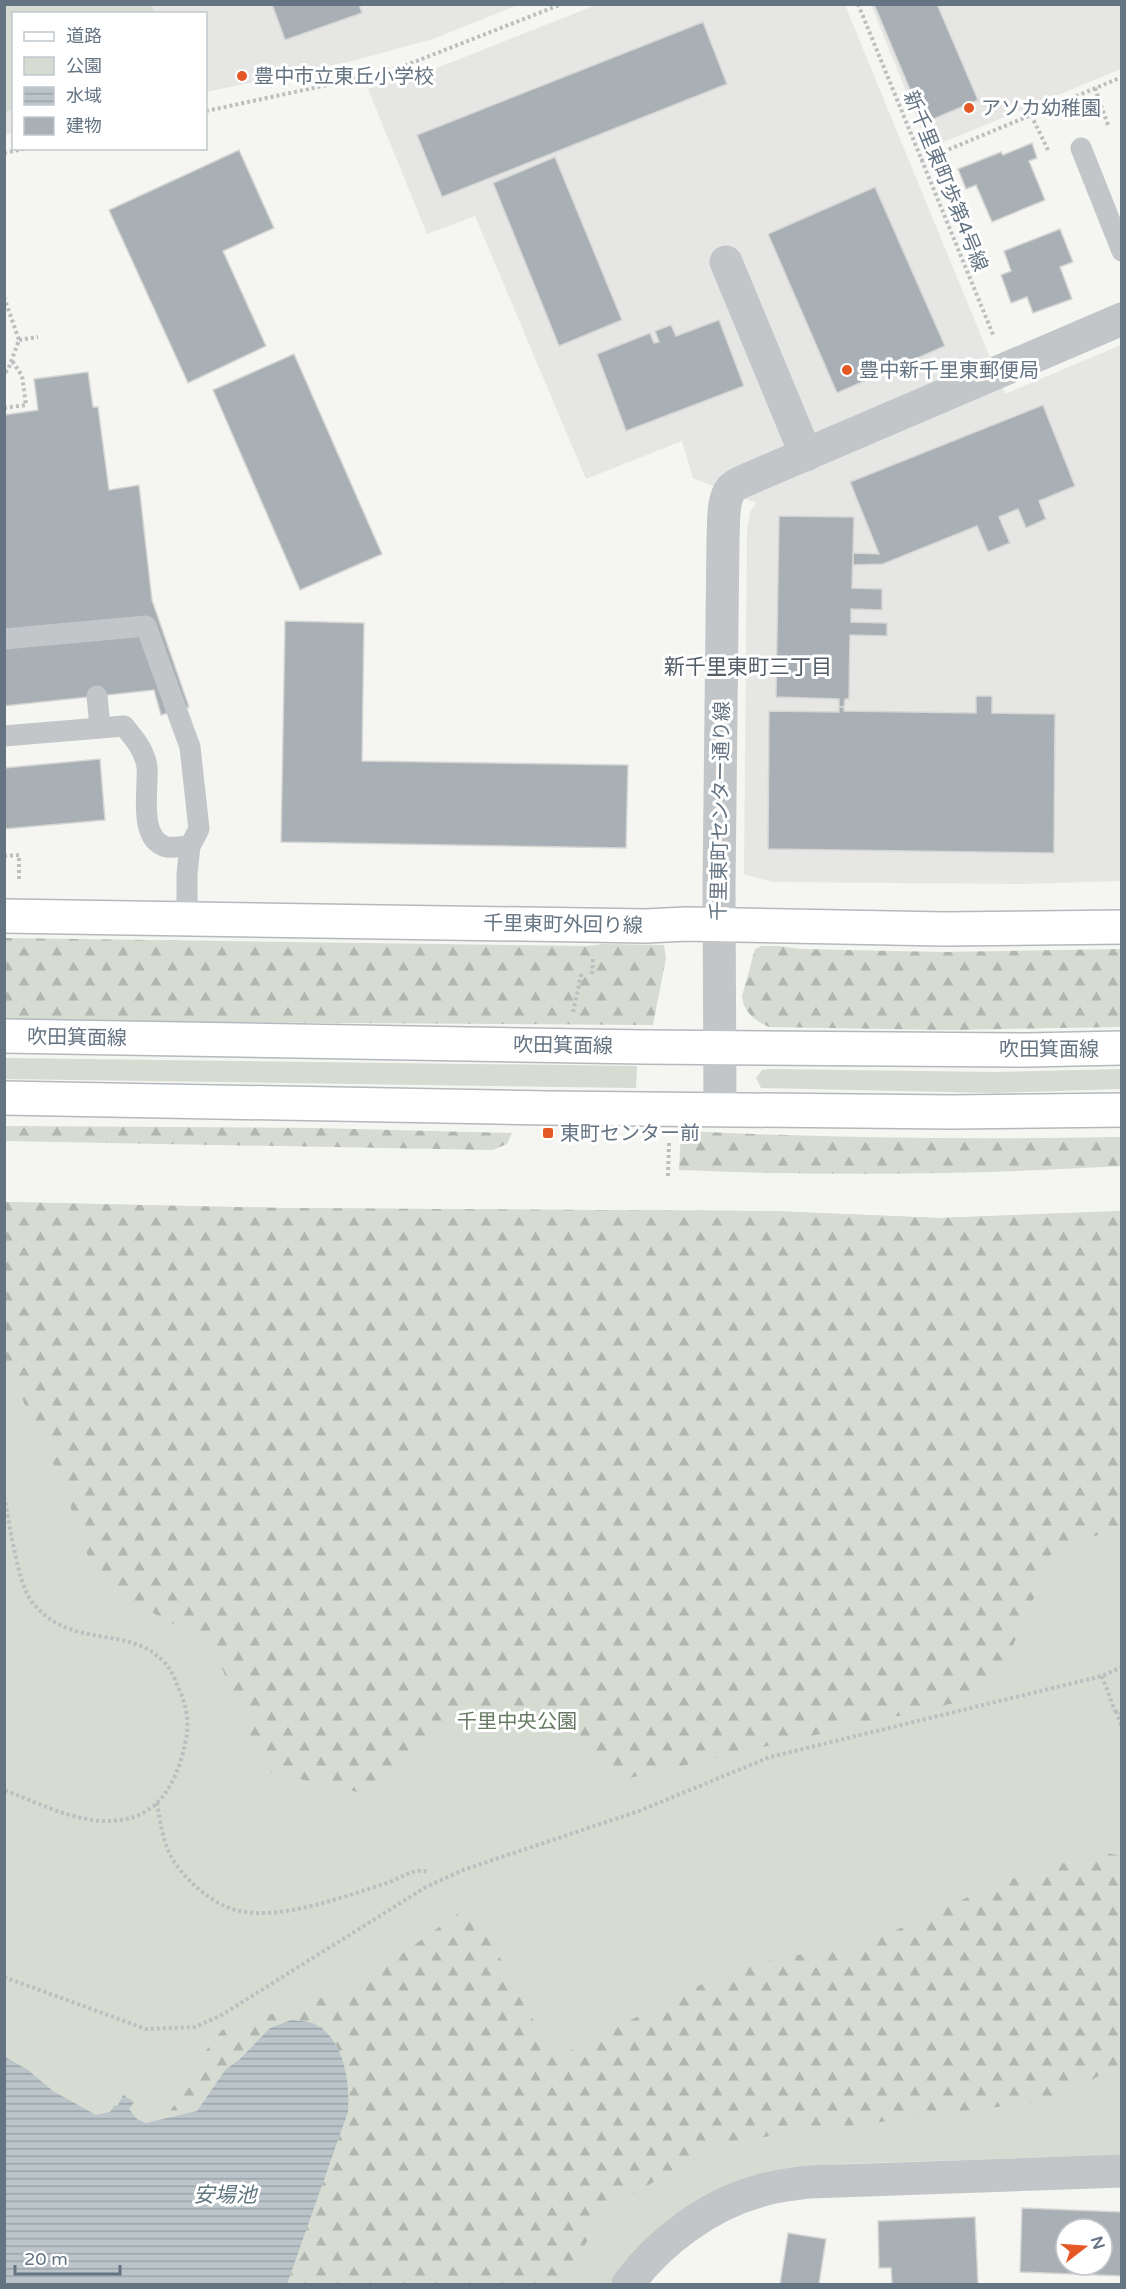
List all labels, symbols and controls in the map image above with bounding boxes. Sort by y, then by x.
legend [12,12,207,150]
text: 道路 [66,25,102,47]
text: 公園 [66,55,102,77]
place label: 豊中市立東丘小学校 [254,65,434,89]
marker: 豊中市立東丘小学校 [235,69,249,83]
text: 水域 [66,85,102,107]
street label: 新千里東町歩第4号線 [898,88,992,275]
place label: アソカ幼稚園 [981,97,1101,121]
marker: アソカ幼稚園 [962,101,976,115]
text: 建物 [66,115,102,137]
place label: 豊中新千里東郵便局 [859,359,1039,383]
marker: 豊中新千里東郵便局 [840,363,854,377]
district label: 新千里東町三丁目 [664,655,832,680]
street label: 千里東町センター通り線 [707,701,735,921]
street label: 千里東町外回り線 [483,912,643,938]
street label: 吹田箕面線 [27,1025,127,1051]
street label: 吹田箕面線 [513,1033,613,1059]
street label: 吹田箕面線 [999,1038,1099,1062]
place label: 東町センター前 [560,1122,700,1146]
marker: 東町センター前 [541,1126,555,1140]
park label: 千里中央公園 [457,1710,577,1734]
water label: 安場池 [194,2183,258,2208]
north arrow [1054,2217,1114,2277]
text: N [1086,2234,1109,2252]
scale bar [15,2238,120,2276]
text: 20 m [24,2248,68,2270]

